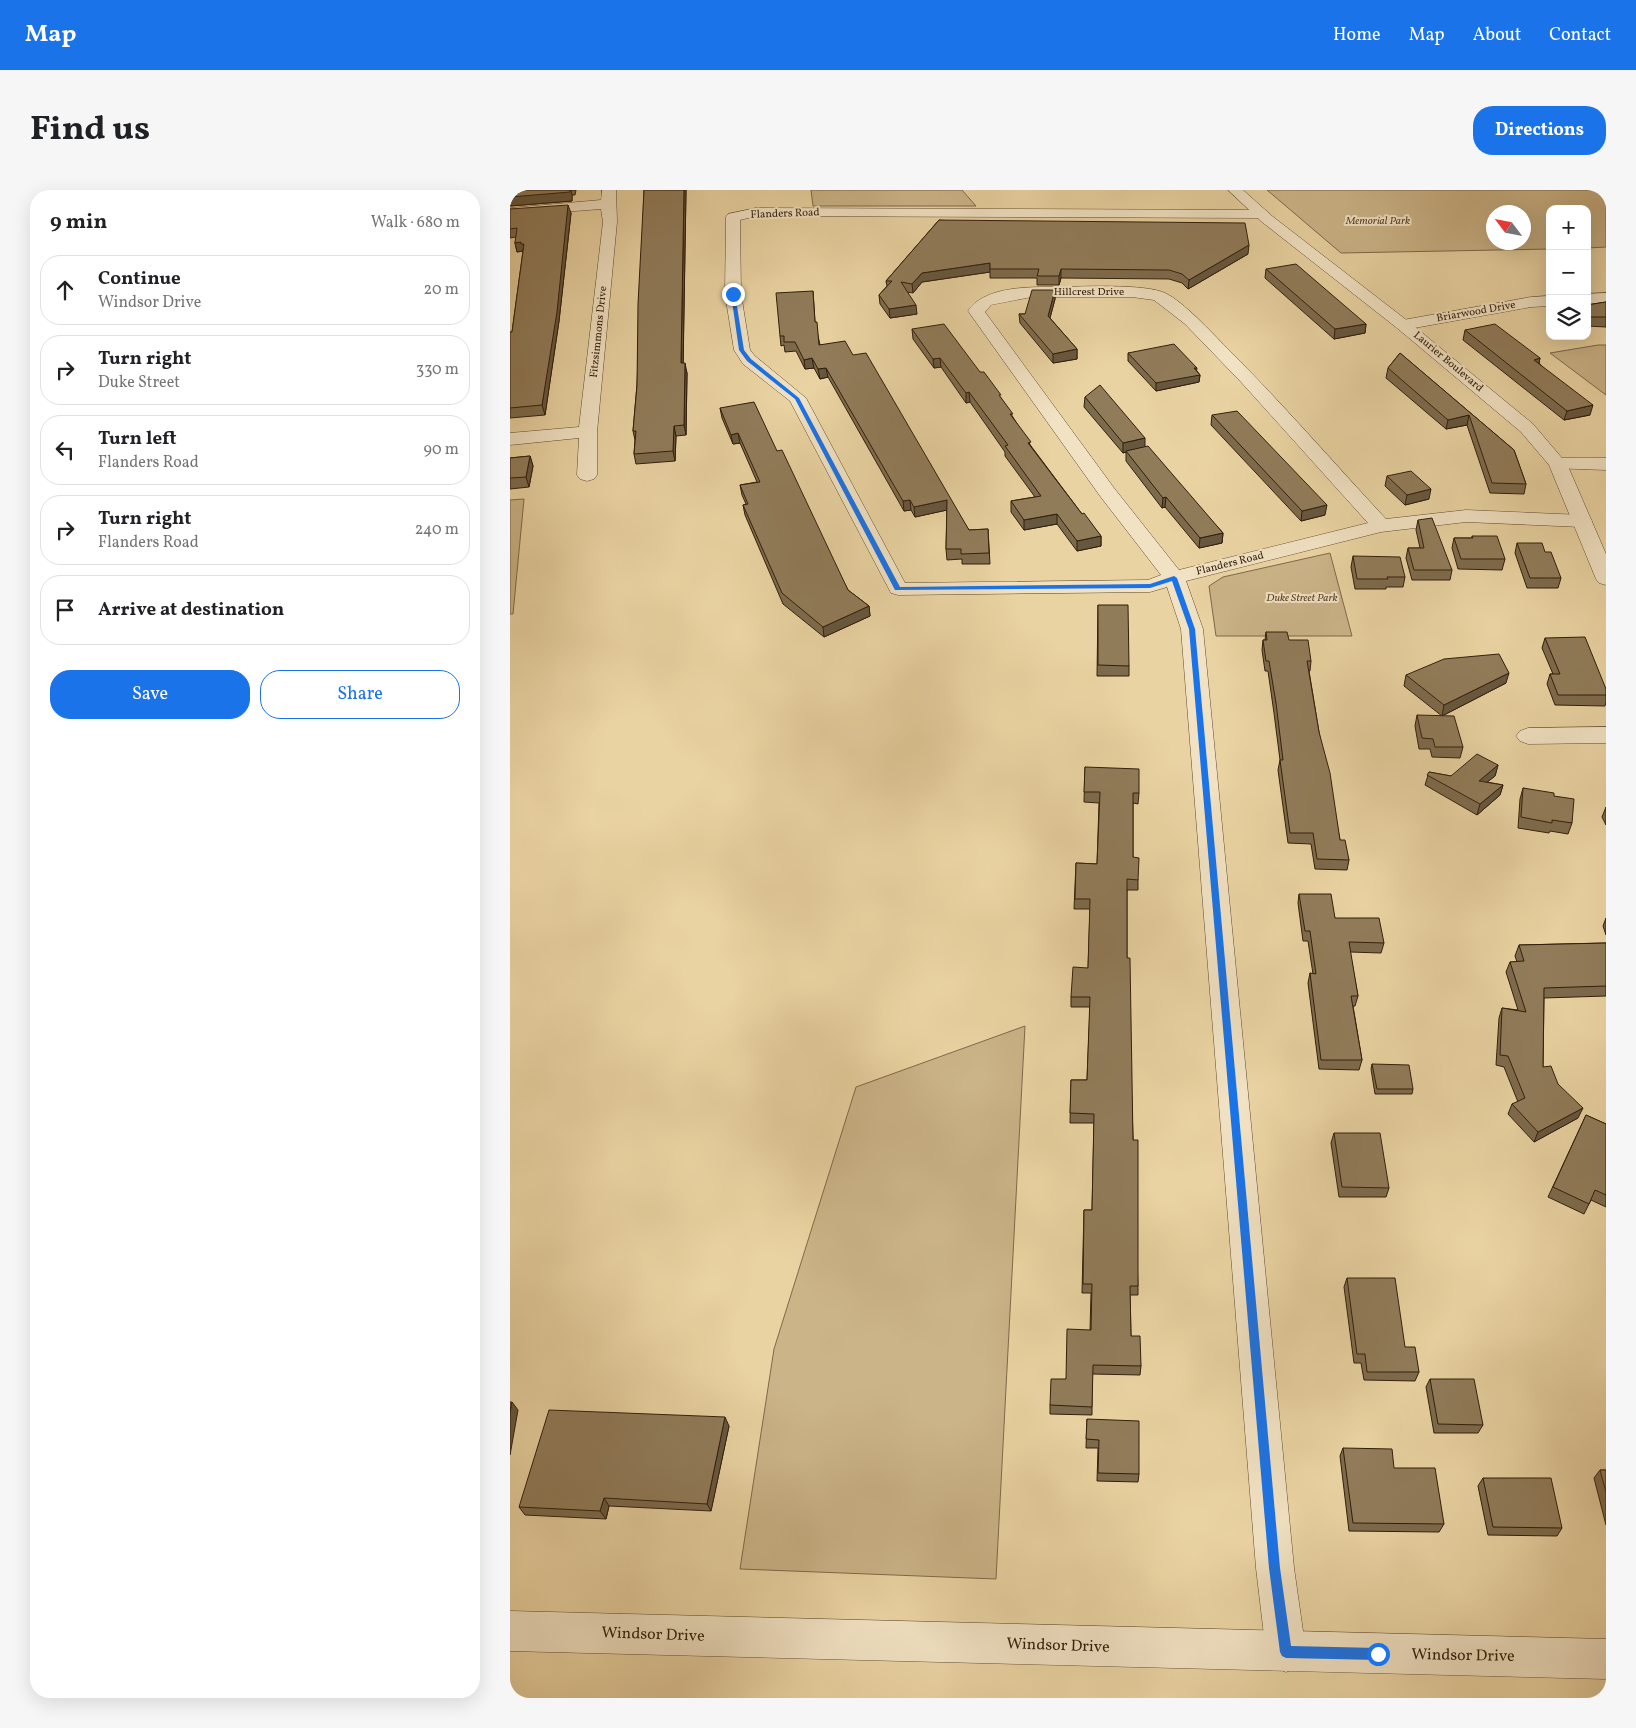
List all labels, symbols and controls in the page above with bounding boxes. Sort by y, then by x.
text: Map [25,18,76,52]
text: Home [1333,23,1381,48]
text: Map [1409,23,1445,48]
text: About [1473,23,1521,48]
text: Contact [1549,23,1611,48]
text: Find us [30,106,150,154]
button: Directions [1473,106,1606,155]
street label: Flanders Road [750,205,820,223]
north arrow [1486,205,1531,250]
map controls [1546,205,1591,340]
button: + [1546,205,1591,250]
text: 9 min [50,208,107,237]
text: Walk · 680 m [371,212,460,234]
park label: Memorial Park [1345,214,1410,229]
button: − [1546,250,1591,295]
text: Continue [98,266,181,292]
icon: ahead [51,276,79,304]
text: 20 m [424,279,459,301]
route end [722,283,745,306]
street label: Fitzsimmons Drive [587,285,611,379]
street label: Hillcrest Drive [1054,285,1124,300]
text: Windsor Drive [98,292,201,314]
button: layers [1546,295,1591,340]
street label: Briarwood Drive [1435,298,1517,326]
street label: Laurier Boulevard [1410,328,1486,396]
text: Turn right [98,346,191,372]
icon: right [51,356,79,384]
text: 330 m [416,359,459,381]
text: Duke Street [98,372,180,394]
text: Turn left [98,426,177,452]
icon: left [51,436,79,464]
text: 90 m [423,439,459,461]
text: Flanders Road [98,452,199,474]
text: Turn right [98,506,191,532]
icon: right [51,516,79,544]
text: 240 m [415,519,459,541]
text: Flanders Road [98,532,199,554]
street label: Flanders Road [1195,548,1265,580]
park label: Duke Street Park [1266,591,1338,606]
icon: arrive [51,596,79,624]
text: Arrive at destination [98,597,284,623]
button: Save [50,670,250,719]
button: Share [260,670,460,719]
street label: Windsor Drive [601,1622,705,1648]
street label: Windsor Drive [1006,1633,1110,1659]
route start [1367,1643,1390,1666]
street label: Windsor Drive [1411,1644,1515,1668]

